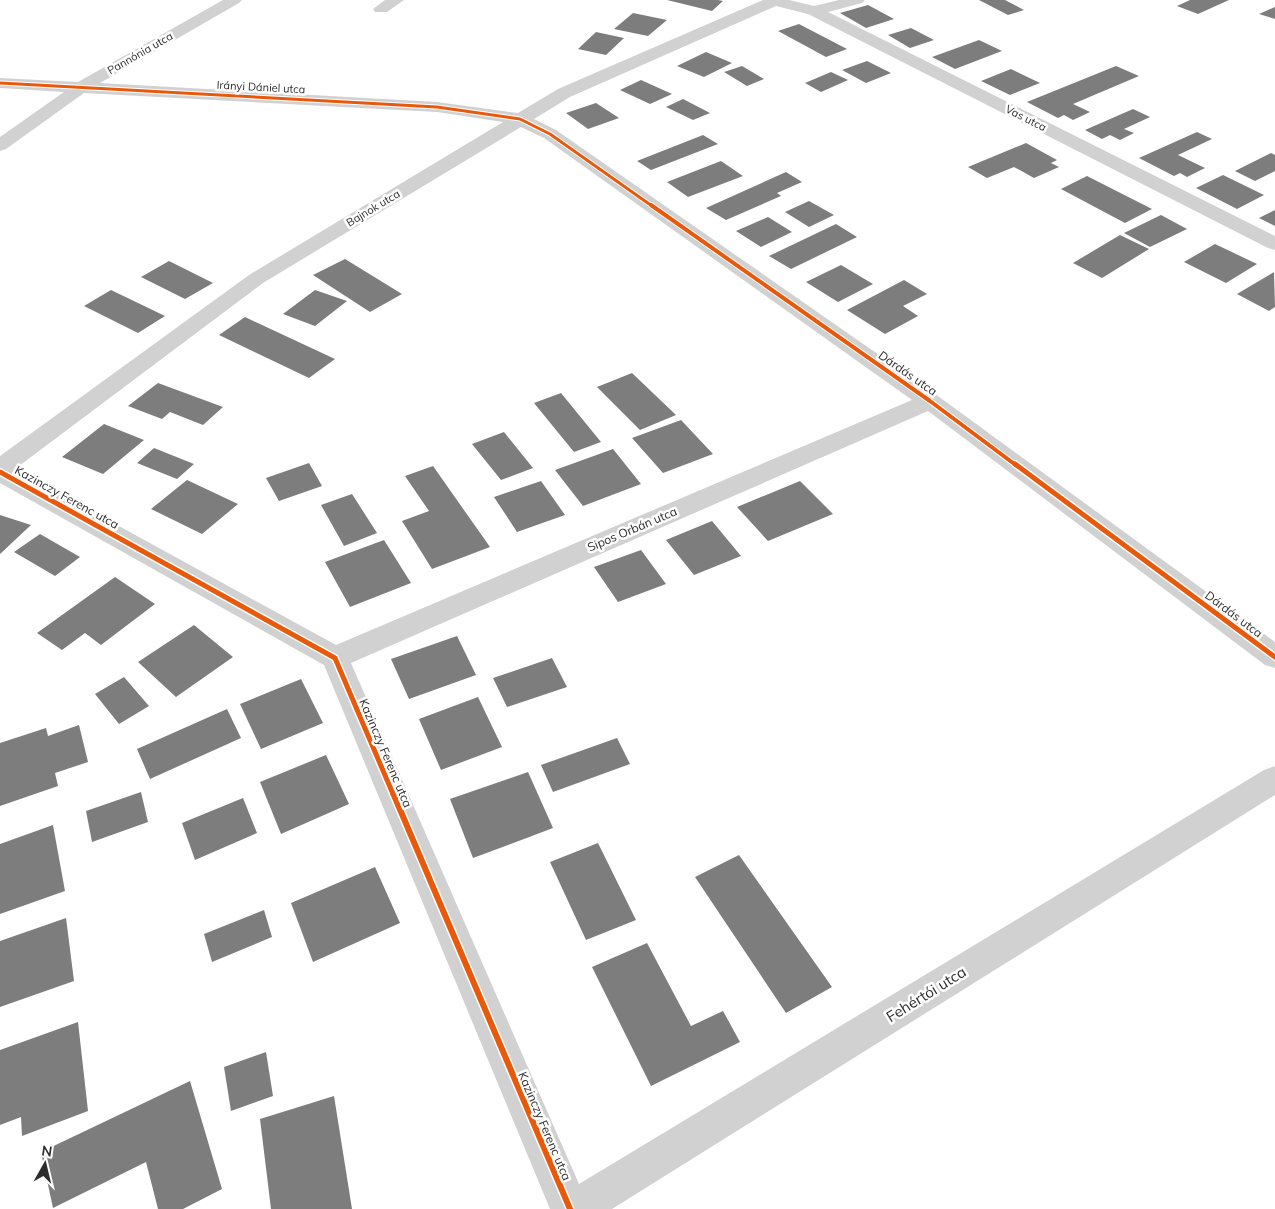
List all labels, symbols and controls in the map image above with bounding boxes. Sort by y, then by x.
street label: Pannónia utca [105,29,175,77]
street label: Irányi Dániel utca [216,78,306,96]
street label: Vas utca [1003,102,1049,134]
street label: Bajnok utca [344,187,402,229]
street label: Dárdás utca [876,347,940,399]
street label: Kazinczy Ferenc utca [12,462,122,532]
street label: Sipos Orbán utca [585,503,679,555]
street label: Dárdás utca [1202,588,1266,640]
street label: Kazinczy Ferenc utca [356,696,416,810]
street label: Fehértói utca [883,962,969,1026]
street label: Kazinczy Ferenc utca [515,1069,575,1183]
north arrow [20,1139,70,1189]
text: N [40,1141,53,1161]

